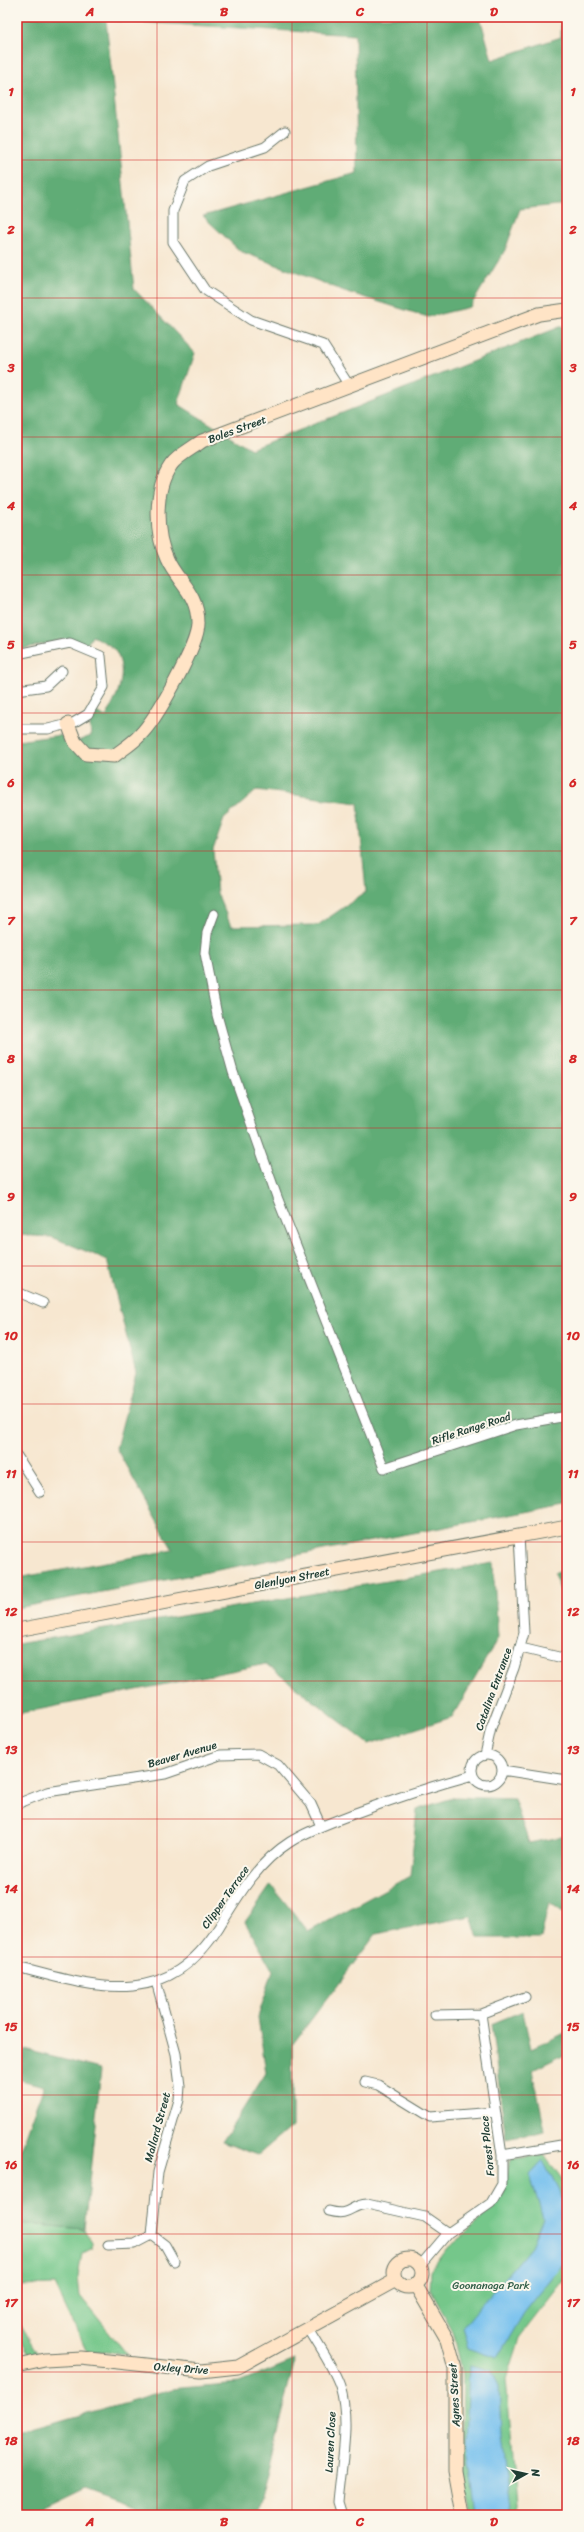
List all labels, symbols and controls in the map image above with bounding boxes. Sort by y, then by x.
text: A [85,0,94,23]
text: B [220,0,229,23]
text: C [355,0,365,23]
text: D [490,0,498,23]
text: 1 [8,80,14,103]
text: 1 [570,80,576,103]
text: 2 [6,218,15,241]
text: 2 [568,218,577,241]
text: 3 [6,356,15,379]
text: 3 [568,356,577,379]
street label: Boles Street [205,410,269,449]
text: 4 [6,494,16,517]
text: 4 [568,494,578,517]
text: 5 [7,633,15,656]
text: 5 [569,633,577,656]
text: 6 [6,771,15,794]
text: 6 [568,771,577,794]
text: 7 [7,909,16,932]
text: 7 [569,909,578,932]
text: 8 [6,1047,15,1070]
text: 8 [568,1047,577,1070]
text: 9 [7,1185,15,1208]
text: 9 [569,1185,577,1208]
text: 10 [4,1324,18,1347]
text: 10 [566,1324,580,1347]
street label: Rifle Range Road [429,1406,514,1450]
text: 11 [5,1462,17,1485]
text: 11 [567,1462,579,1485]
street label: Glenlyon Street [253,1562,332,1595]
text: 12 [4,1600,18,1623]
text: 12 [566,1600,580,1623]
street label: Catalina Entrance [470,1644,517,1733]
street label: Beaver Avenue [145,1735,220,1773]
text: 13 [5,1738,18,1761]
text: 13 [567,1738,580,1761]
street label: Clipper Terrace [196,1861,255,1933]
text: 14 [4,1877,19,1900]
text: 14 [566,1877,581,1900]
text: 15 [4,2015,18,2038]
text: 15 [566,2015,580,2038]
street label: Mallard Street [139,2090,176,2164]
street label: Forest Place [475,2114,500,2177]
text: 16 [5,2153,18,2176]
text: 16 [567,2153,580,2176]
park label: Goonanaga Park [452,2276,530,2295]
text: 17 [4,2291,19,2314]
text: 17 [566,2291,581,2314]
street label: Oxley Drive [153,2357,210,2380]
street label: Agnes Street [443,2362,466,2428]
street label: Lauren Close [319,2411,342,2473]
text: 18 [4,2429,18,2452]
text: 18 [566,2429,580,2452]
north arrow [506,2454,546,2494]
text: N [525,2467,545,2478]
text: A [85,2510,94,2532]
text: B [220,2510,229,2532]
text: C [355,2510,365,2532]
text: D [490,2510,498,2532]

